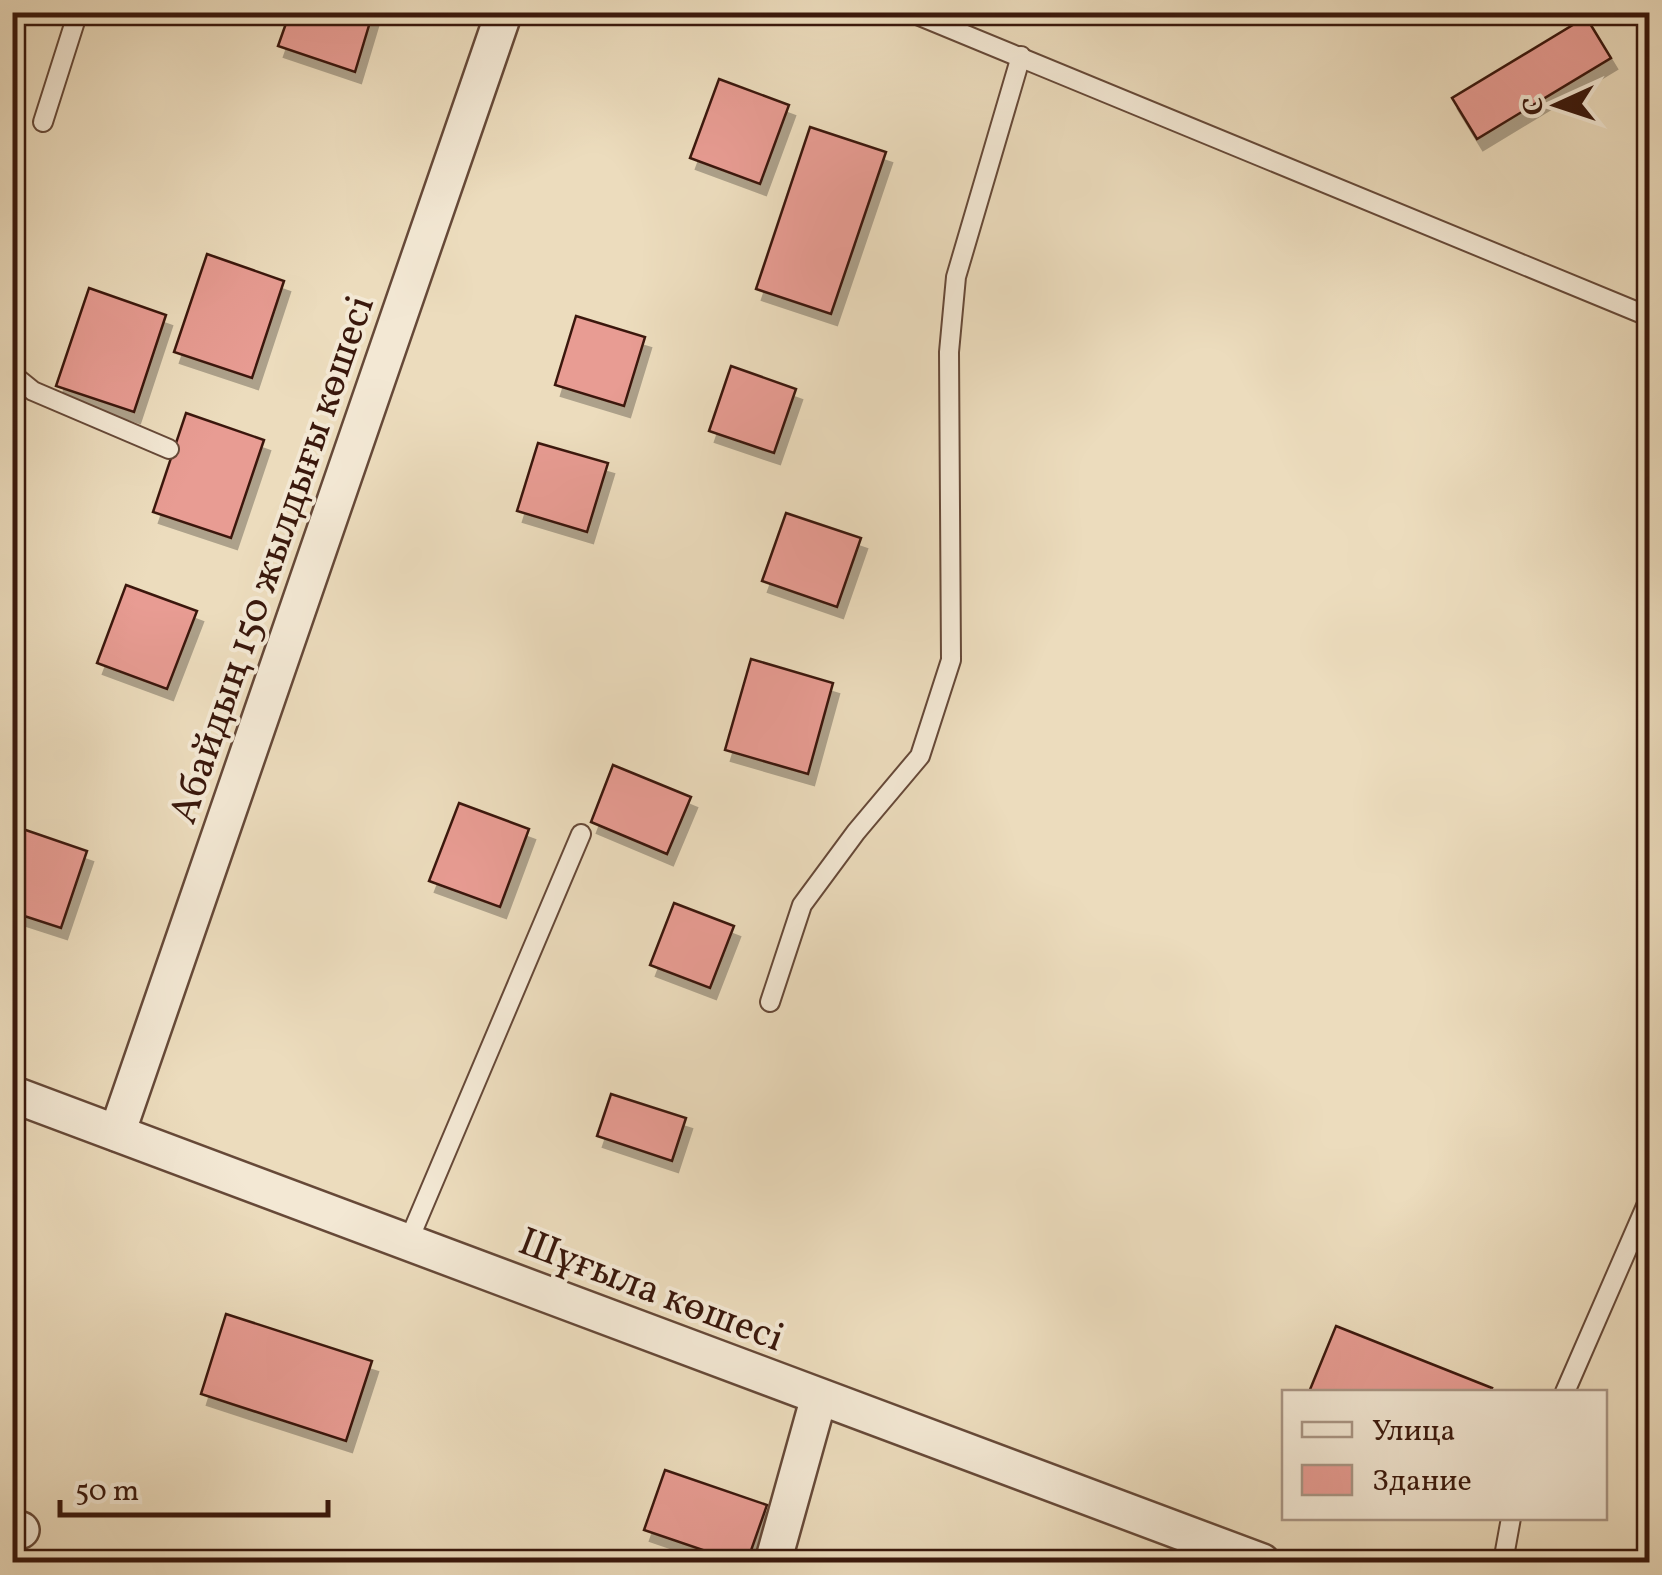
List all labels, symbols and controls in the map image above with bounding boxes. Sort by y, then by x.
north arrow [1507,55,1607,155]
text: С [1515,96,1554,116]
street label: Абайдың 150 жылдығы көшесі [157,289,391,832]
street label: Шұғыла көшесі [510,1215,791,1368]
legend [1282,1390,1607,1520]
text: Улица [1372,1411,1455,1453]
scale bar [60,1455,328,1517]
text: Здание [1372,1461,1472,1503]
text: 50 m [75,1471,139,1513]

